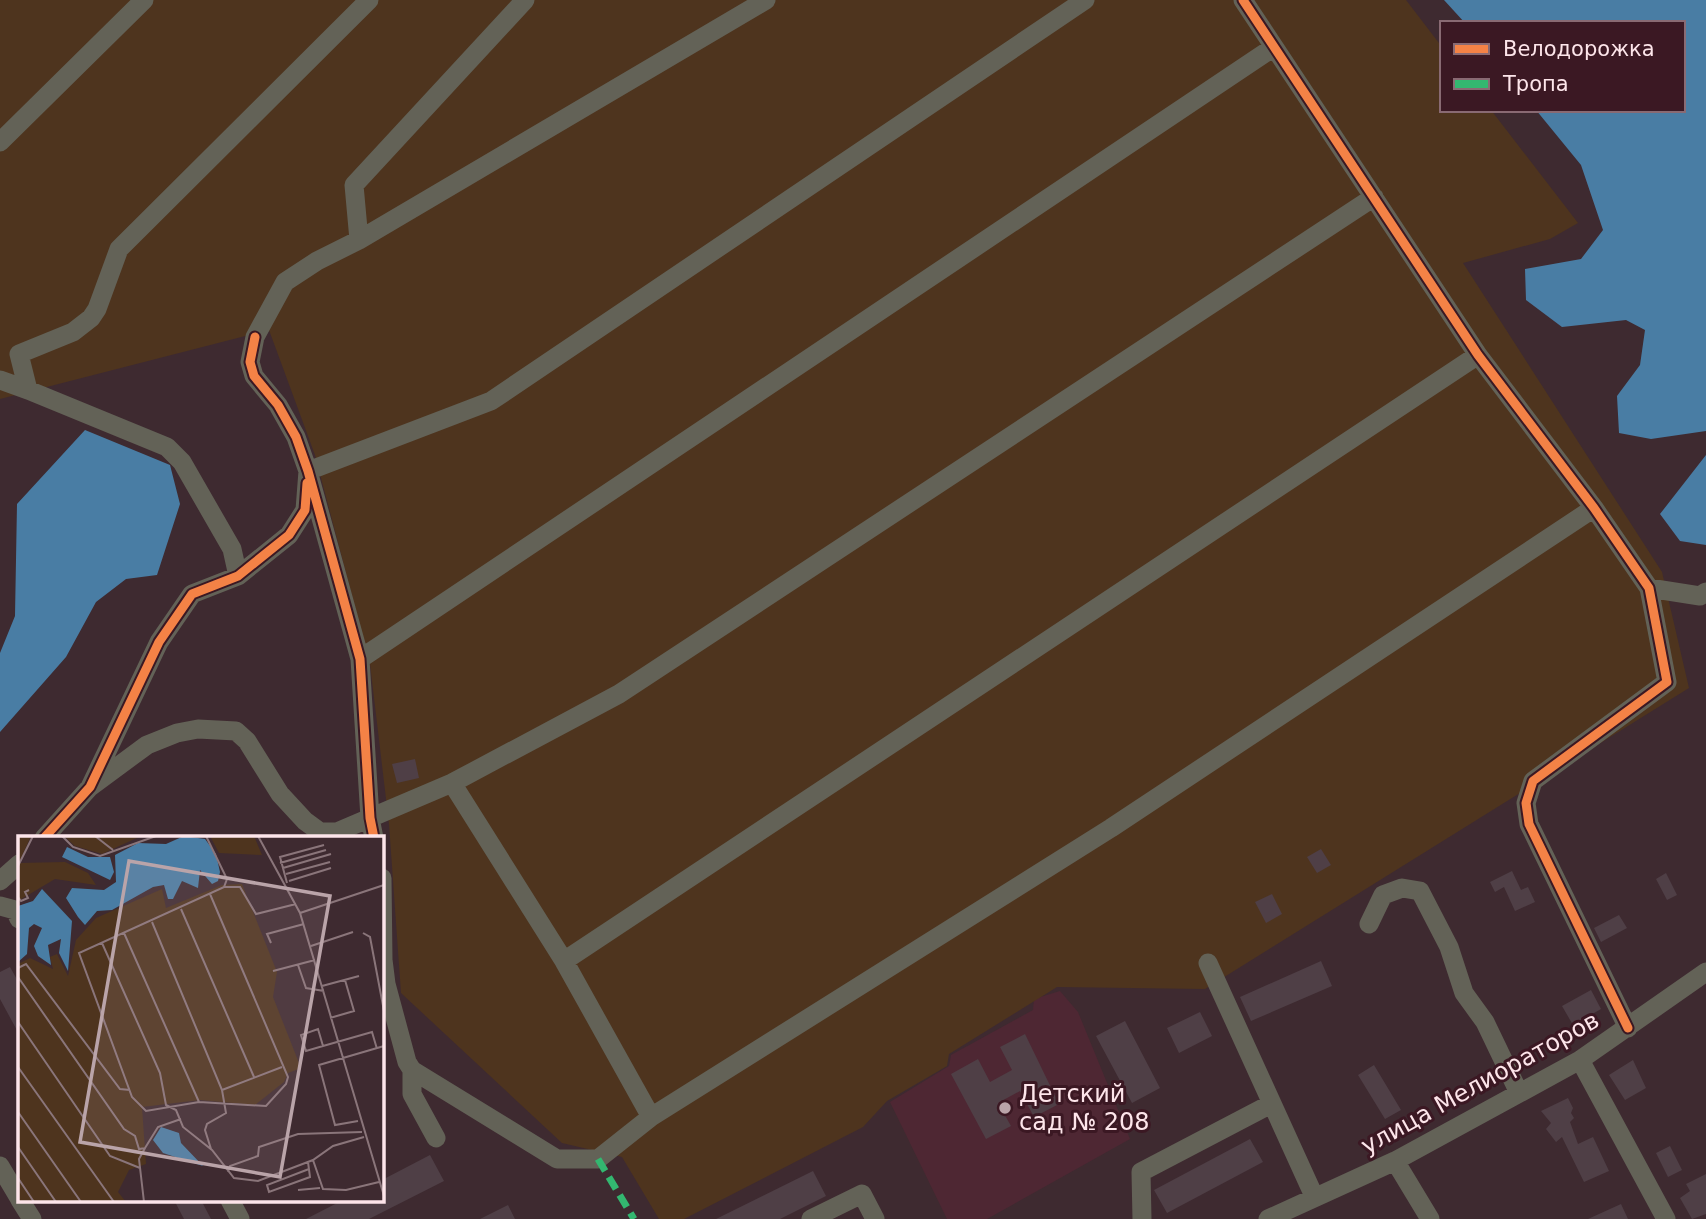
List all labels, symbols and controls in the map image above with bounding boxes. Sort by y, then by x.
legend [1440,21,1685,112]
text: Велодорожка [1503,37,1655,61]
text: Тропа [1502,72,1569,96]
inset map [18,836,383,1202]
street label: улица Мелиораторов [1356,1006,1604,1160]
place label: Детский сад № 208 [1019,1080,1150,1136]
marker: Детский сад № 208 [997,1100,1013,1116]

